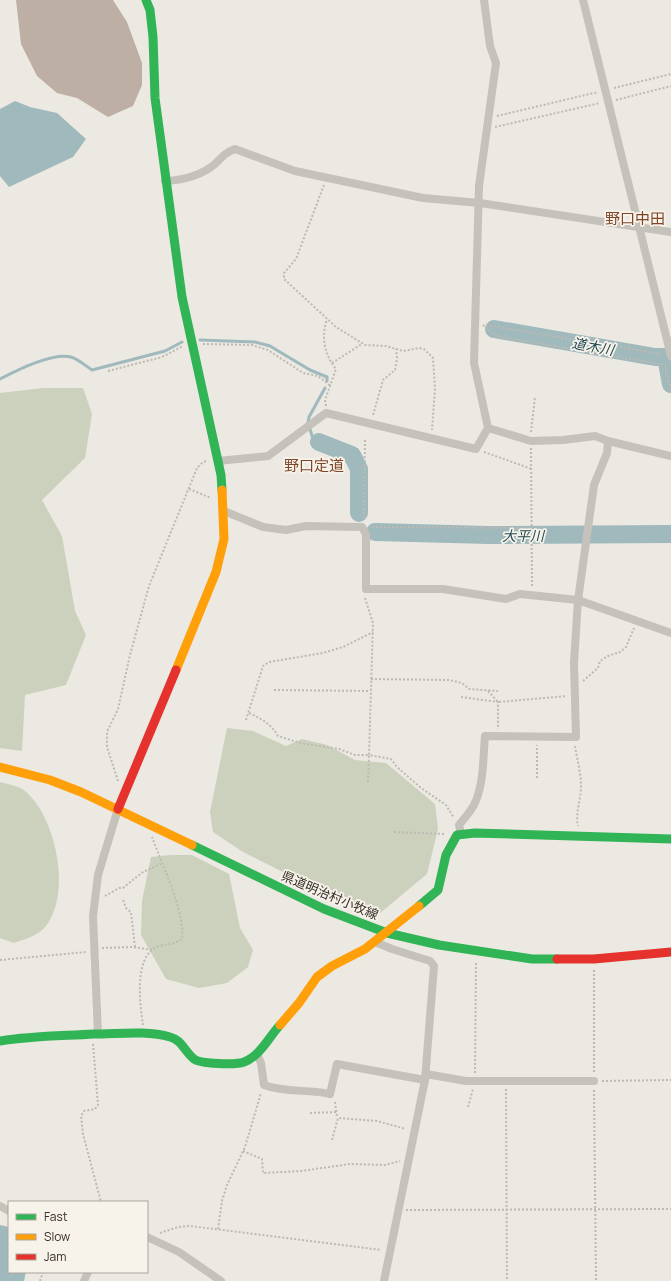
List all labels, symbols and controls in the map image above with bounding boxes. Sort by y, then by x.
district label: 野口中田 [605,208,665,229]
water label: 道木川 [571,333,617,359]
district label: 野口定道 [284,455,344,476]
water label: 大平川 [502,526,546,545]
street label: 県道明治村小牧線 [279,866,381,924]
legend [8,1201,148,1273]
text: Fast [44,1208,68,1225]
text: Slow [44,1228,70,1245]
text: Jam [44,1248,66,1265]

